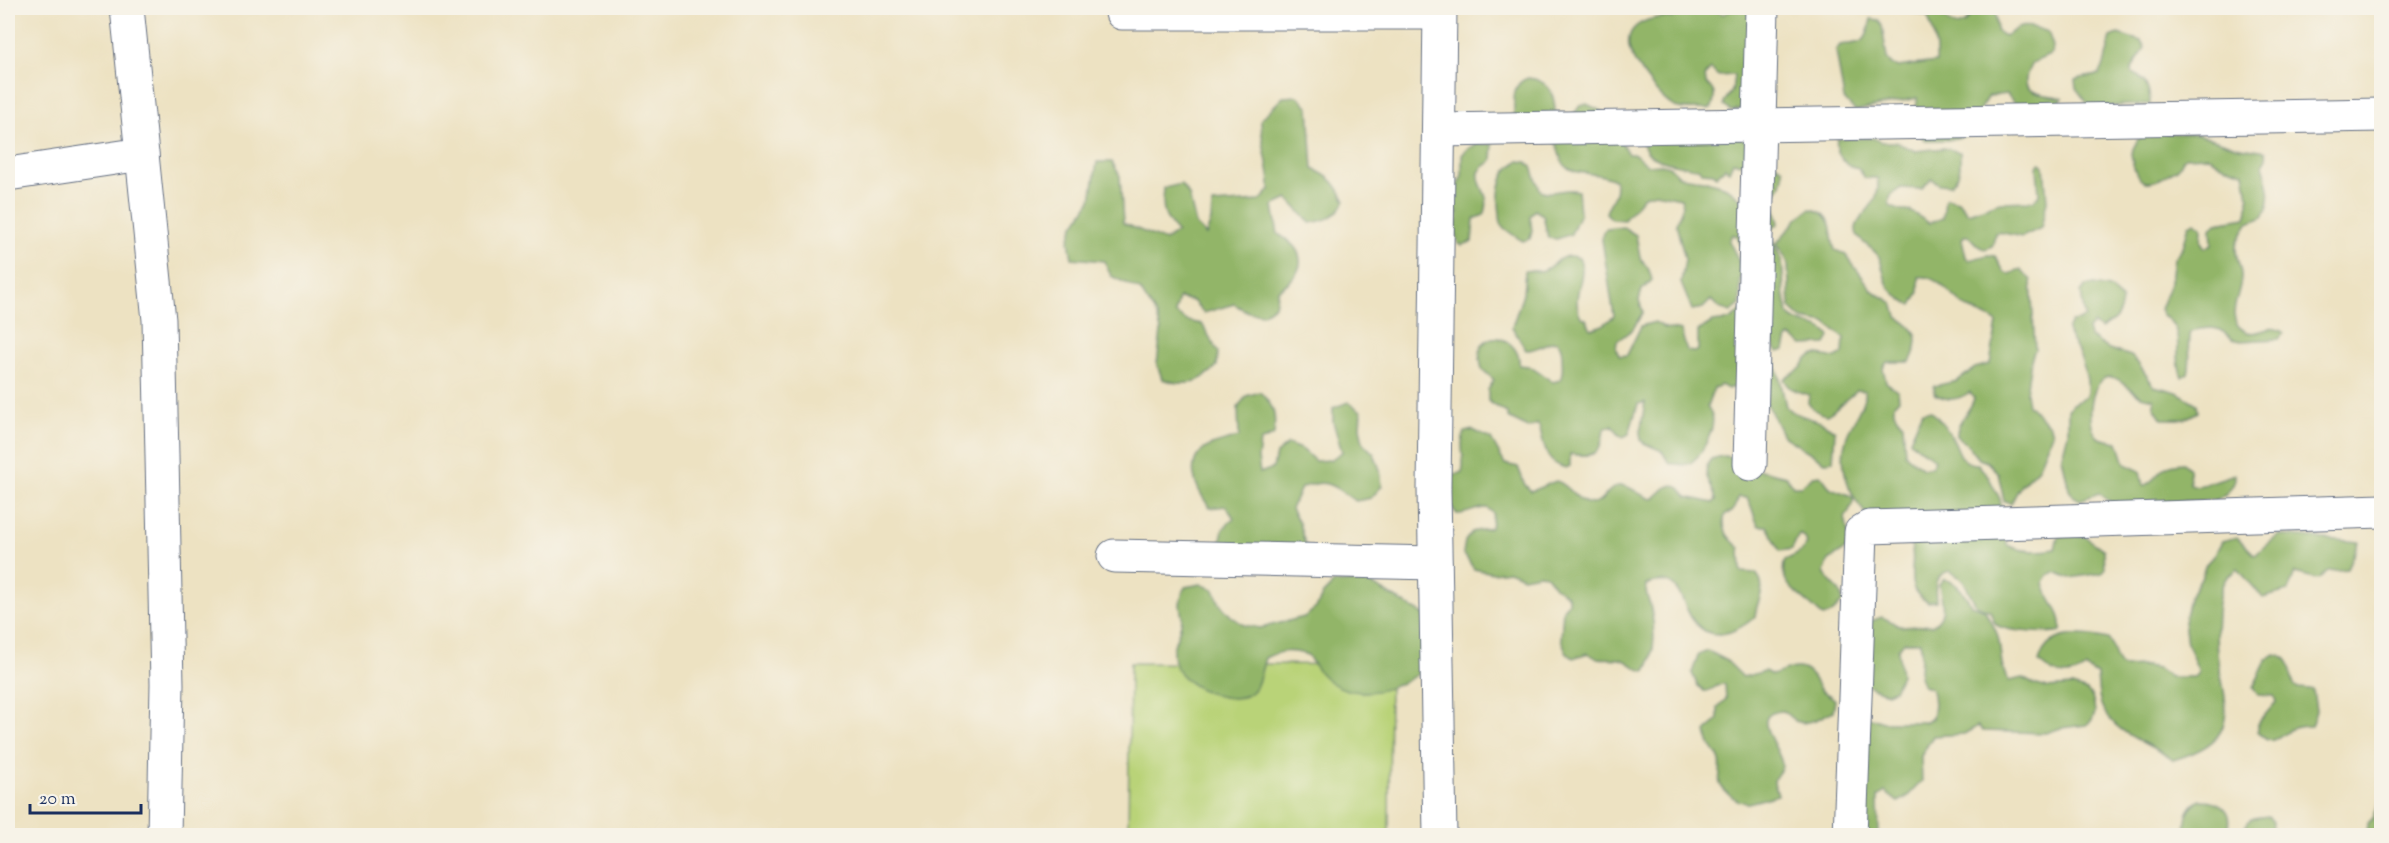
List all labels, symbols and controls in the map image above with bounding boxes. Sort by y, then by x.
scale bar [30,777,141,815]
text: 20 m [39,787,76,813]

